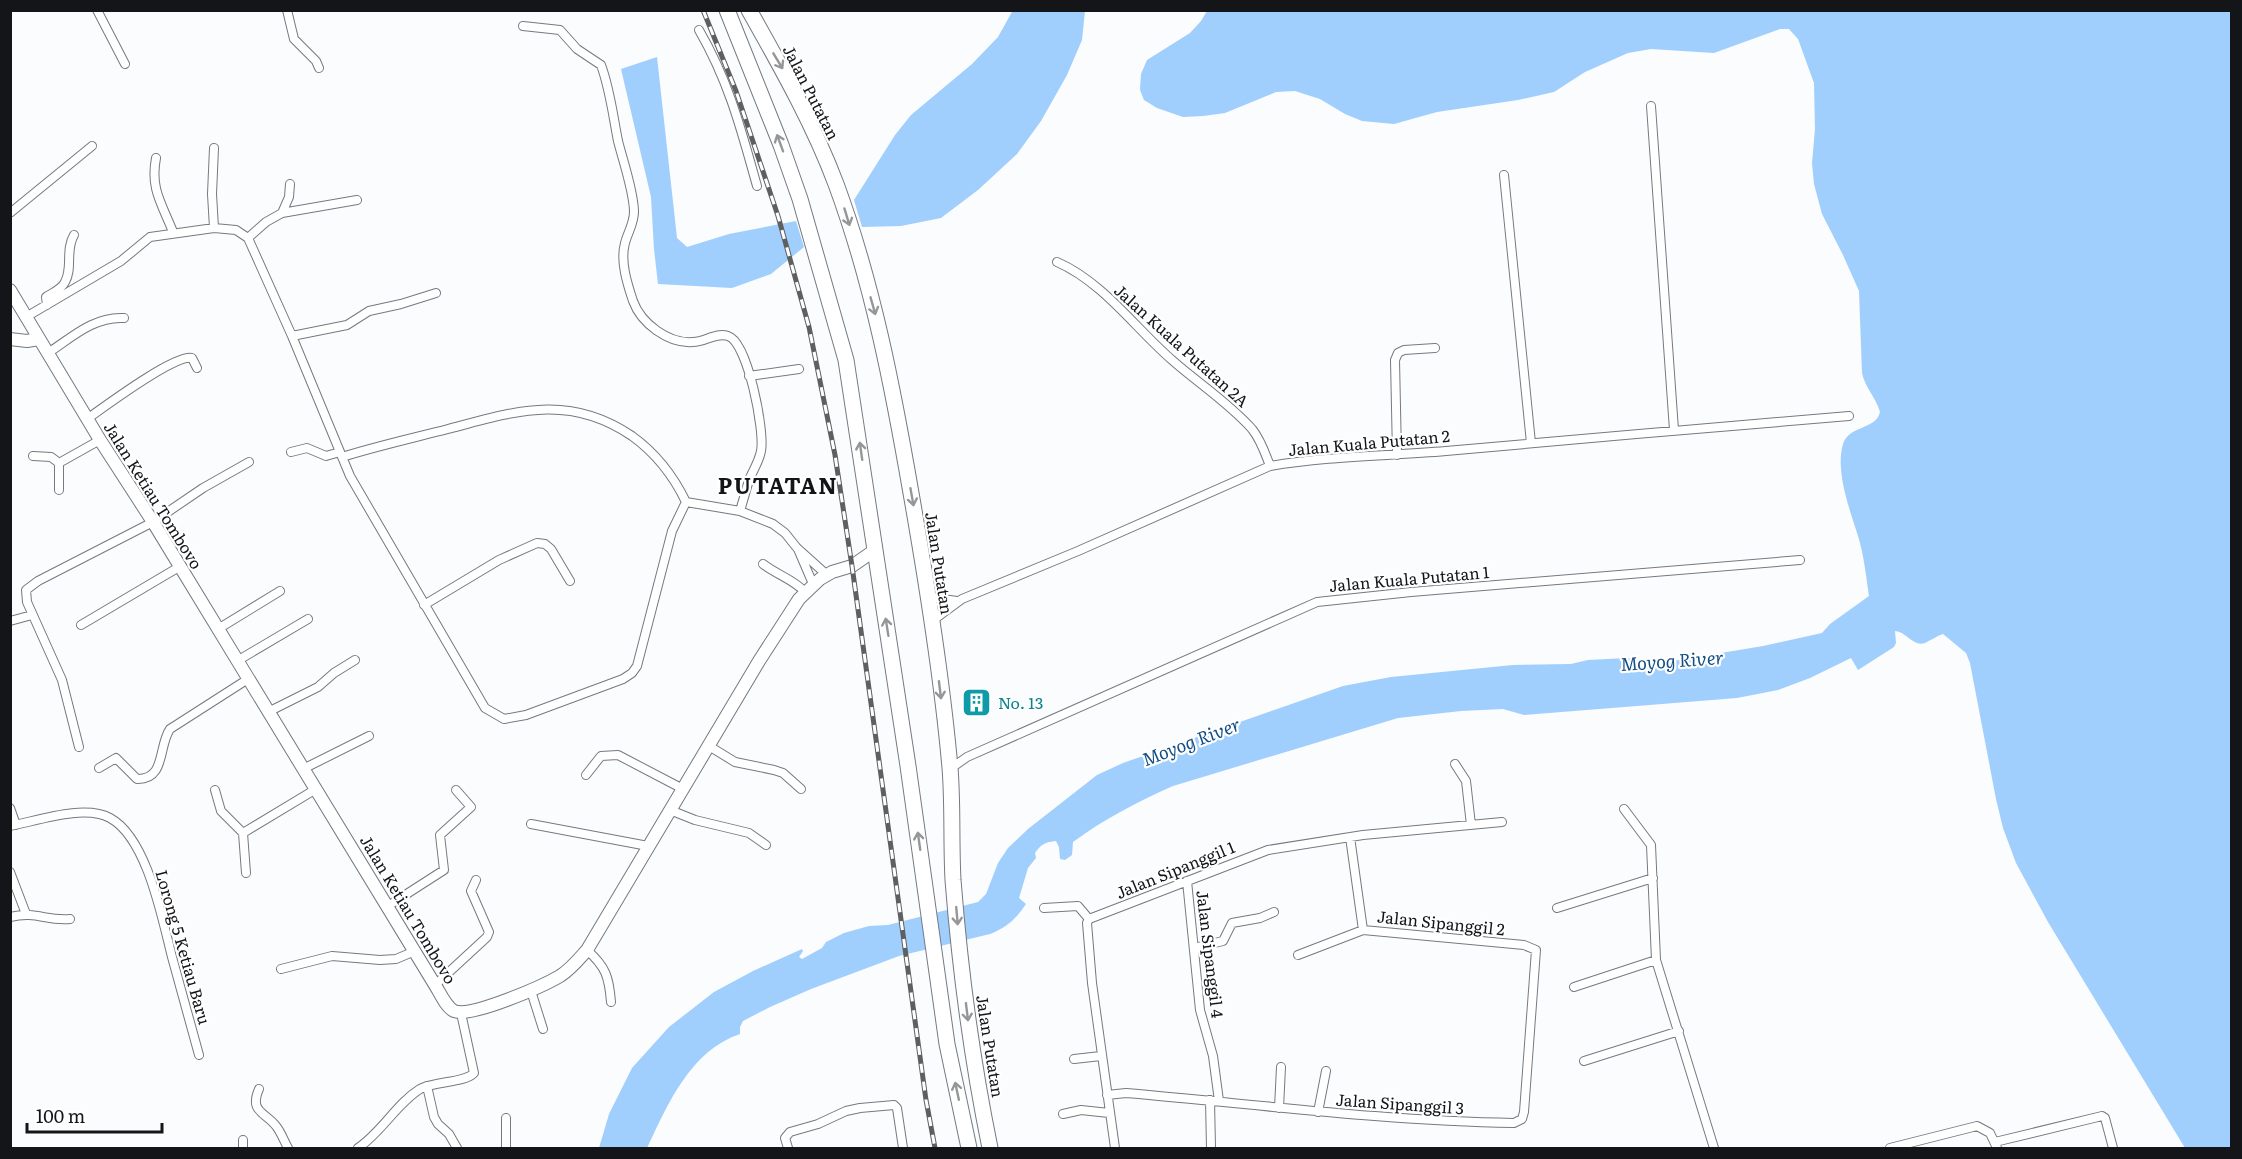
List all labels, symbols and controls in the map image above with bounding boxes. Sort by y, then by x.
street label: Jalan Putatan [778,40,846,144]
one-way arrow [772,52,784,69]
one-way arrow [774,135,785,153]
one-way arrow [842,207,853,226]
street label: Jalan Kuala Putatan 2A [1109,278,1255,412]
one-way arrow [868,296,880,315]
street label: Jalan Ketiau Tombovo [99,417,209,573]
street label: Jalan Kuala Putatan 2 [1287,423,1451,461]
one-way arrow [855,441,866,461]
district label: PUTATAN [718,468,838,501]
one-way arrow [907,487,918,506]
street label: Jalan Putatan [920,510,960,616]
street label: Jalan Kuala Putatan 1 [1328,559,1491,597]
one-way arrow [882,618,893,638]
water label: Moyog River [1620,643,1724,677]
one-way arrow [935,680,946,699]
building icon: No. 13 [961,686,993,718]
place label: No. 13 [998,690,1044,714]
water label: Moyog River [1138,710,1244,772]
street label: Jalan Ketiau Tombovo [355,830,463,988]
one-way arrow [914,832,925,851]
street label: Jalan Sipanggil 1 [1112,834,1239,904]
street label: Lorong 5 Ketiau Baru [150,867,218,1027]
street label: Jalan Sipanggil 4 [1191,889,1231,1020]
street label: Jalan Sipanggil 2 [1376,903,1506,941]
one-way arrow [952,905,963,925]
street label: Jalan Putatan [971,993,1011,1099]
one-way arrow [962,1001,973,1021]
one-way arrow [951,1082,962,1102]
street label: Jalan Sipanggil 3 [1335,1087,1465,1119]
scale bar [27,1096,162,1134]
text: 100 m [36,1102,85,1129]

